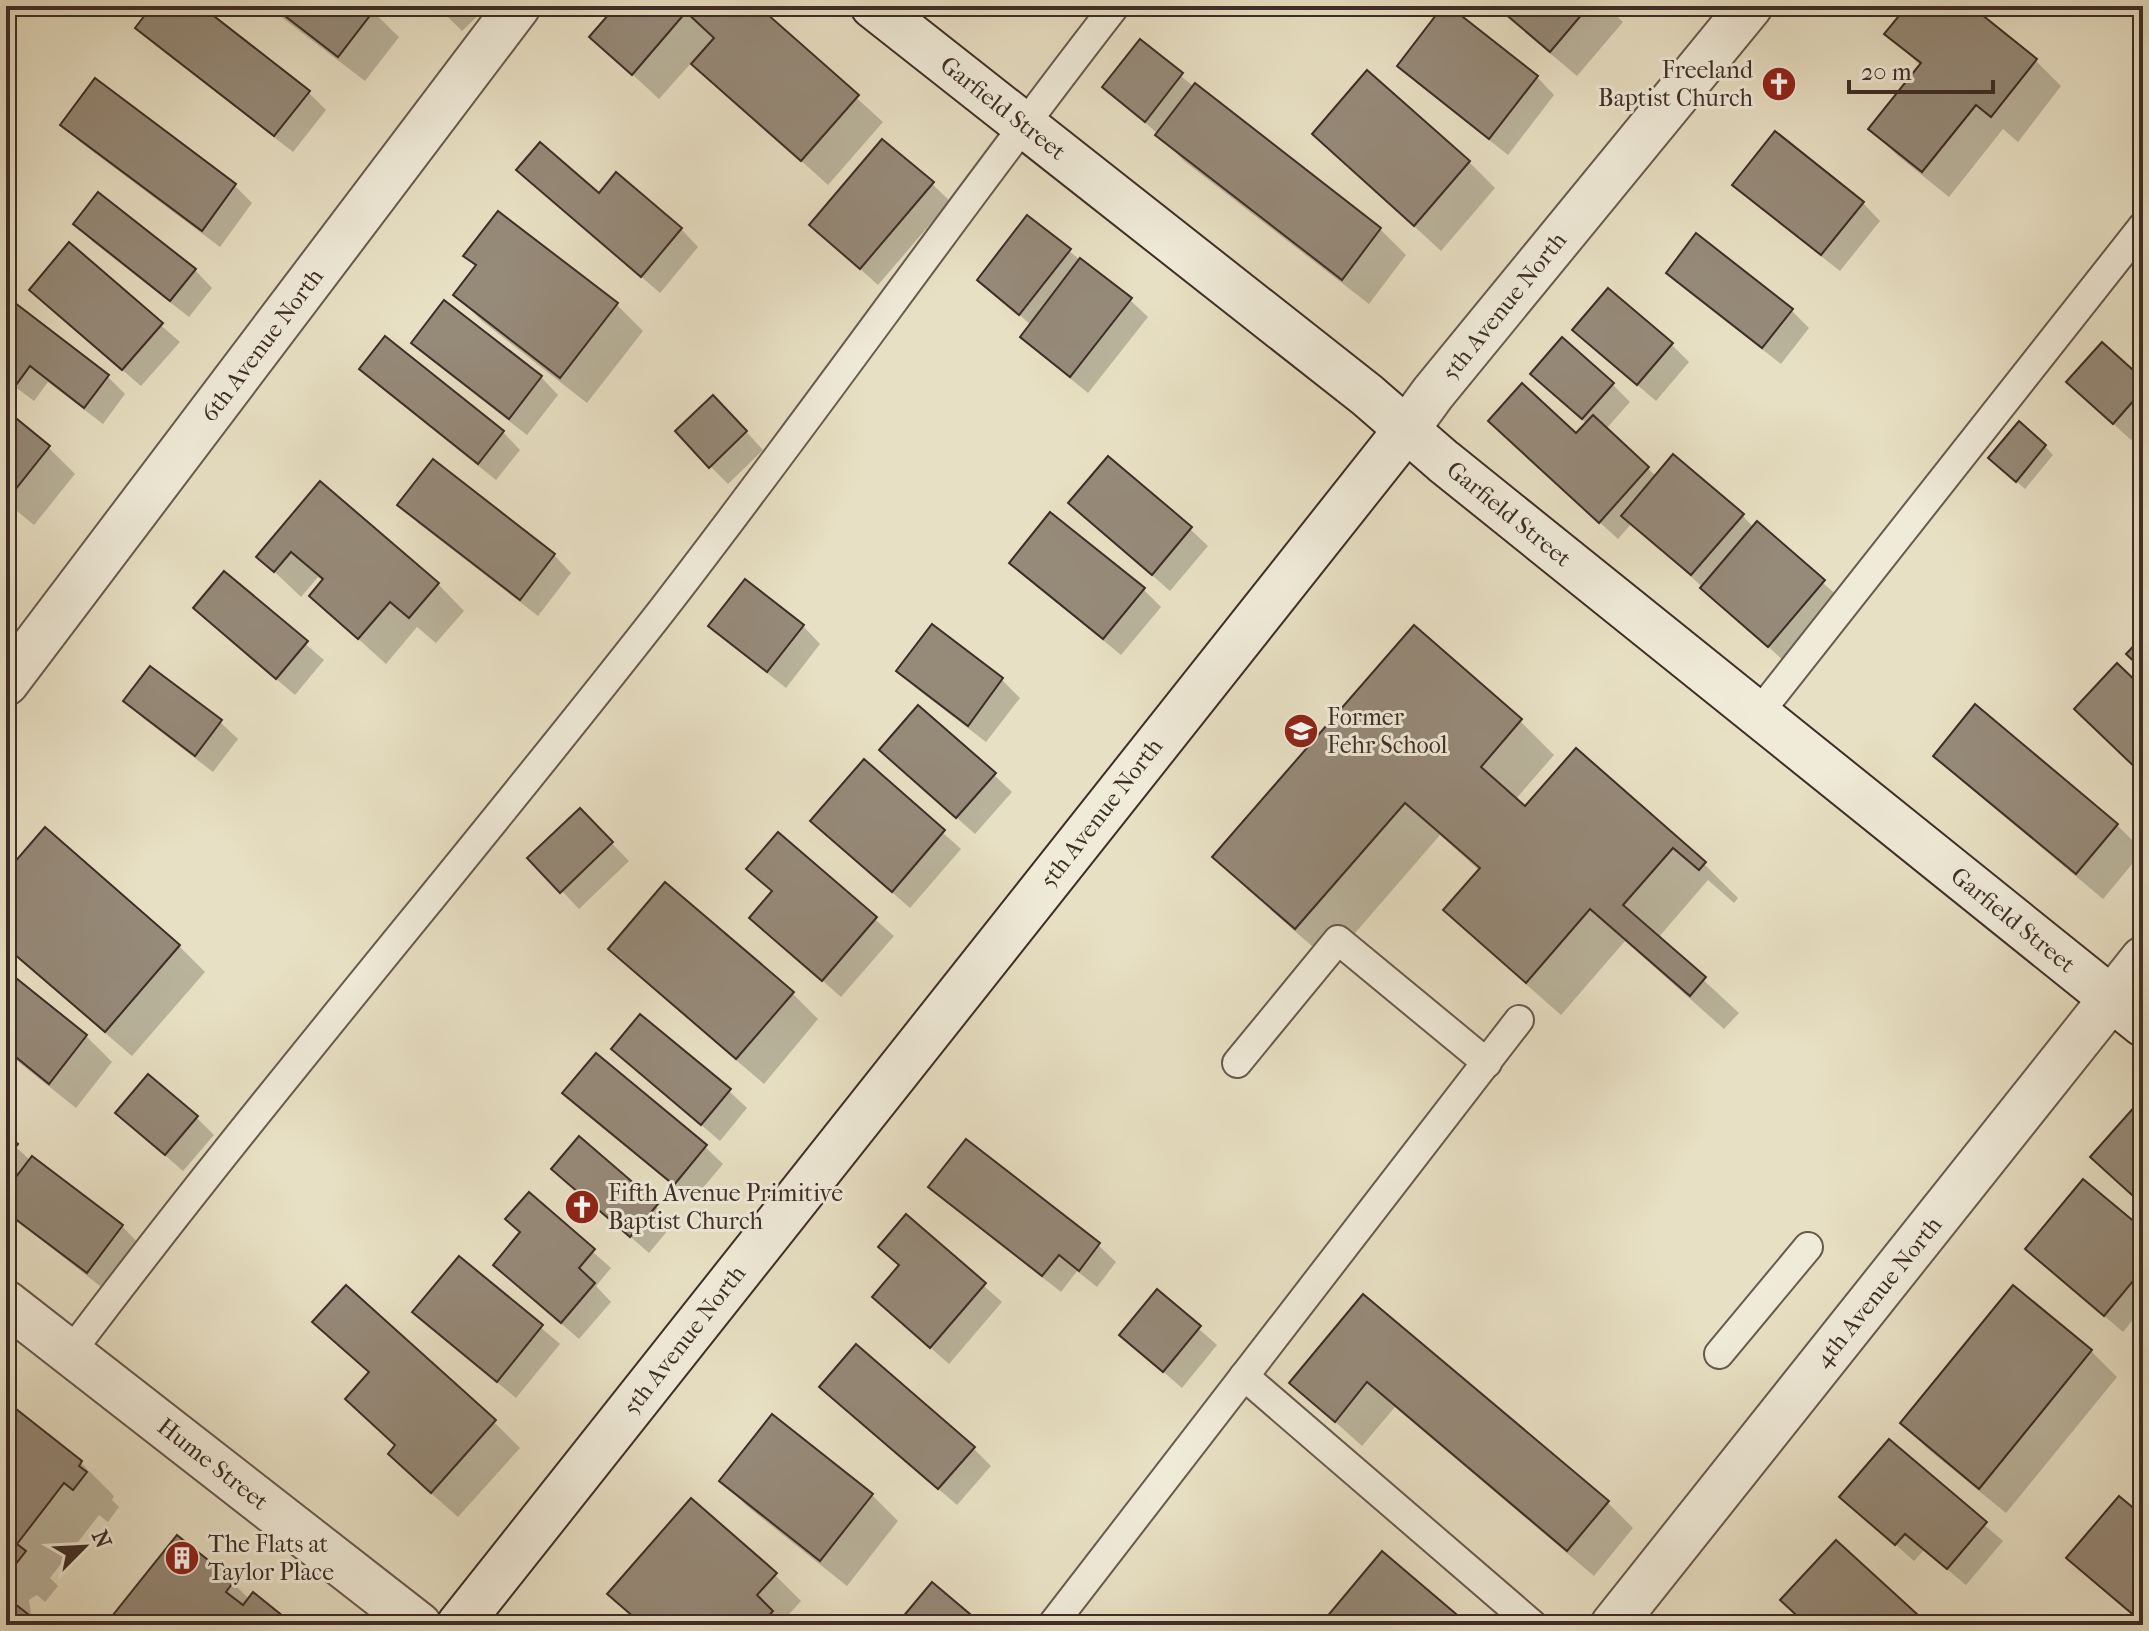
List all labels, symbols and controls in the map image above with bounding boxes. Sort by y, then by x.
scale bar [1849,44,1993,94]
street label: Garfield Street [935,50,1072,166]
place label: Freeland Baptist Church [1598,56,1754,112]
text: 20 m [1861,58,1912,86]
church icon: Freeland Baptist Church [1760,65,1798,103]
street label: 5th Avenue North [1436,226,1573,386]
street label: 6th Avenue North [195,262,329,427]
street label: Garfield Street [1441,455,1577,573]
place label: Former Fehr School [1327,703,1448,759]
school or university icon: Former Fehr School [1282,712,1320,750]
street label: 5th Avenue North [1034,732,1168,893]
street label: Garfield Street [1945,861,2081,979]
place label: Fifth Avenue Primitive Baptist Church [608,1179,843,1235]
church icon: Fifth Avenue Primitive Baptist Church [563,1188,601,1226]
street label: 4th Avenue North [1809,1210,1948,1373]
street label: 5th Avenue North [617,1259,751,1420]
street label: Hume Street [152,1412,274,1516]
north arrow [44,1507,124,1587]
text: N [86,1526,117,1552]
place label: The Flats at Taylor Place [208,1530,334,1586]
building icon: The Flats at Taylor Place [163,1539,201,1577]

